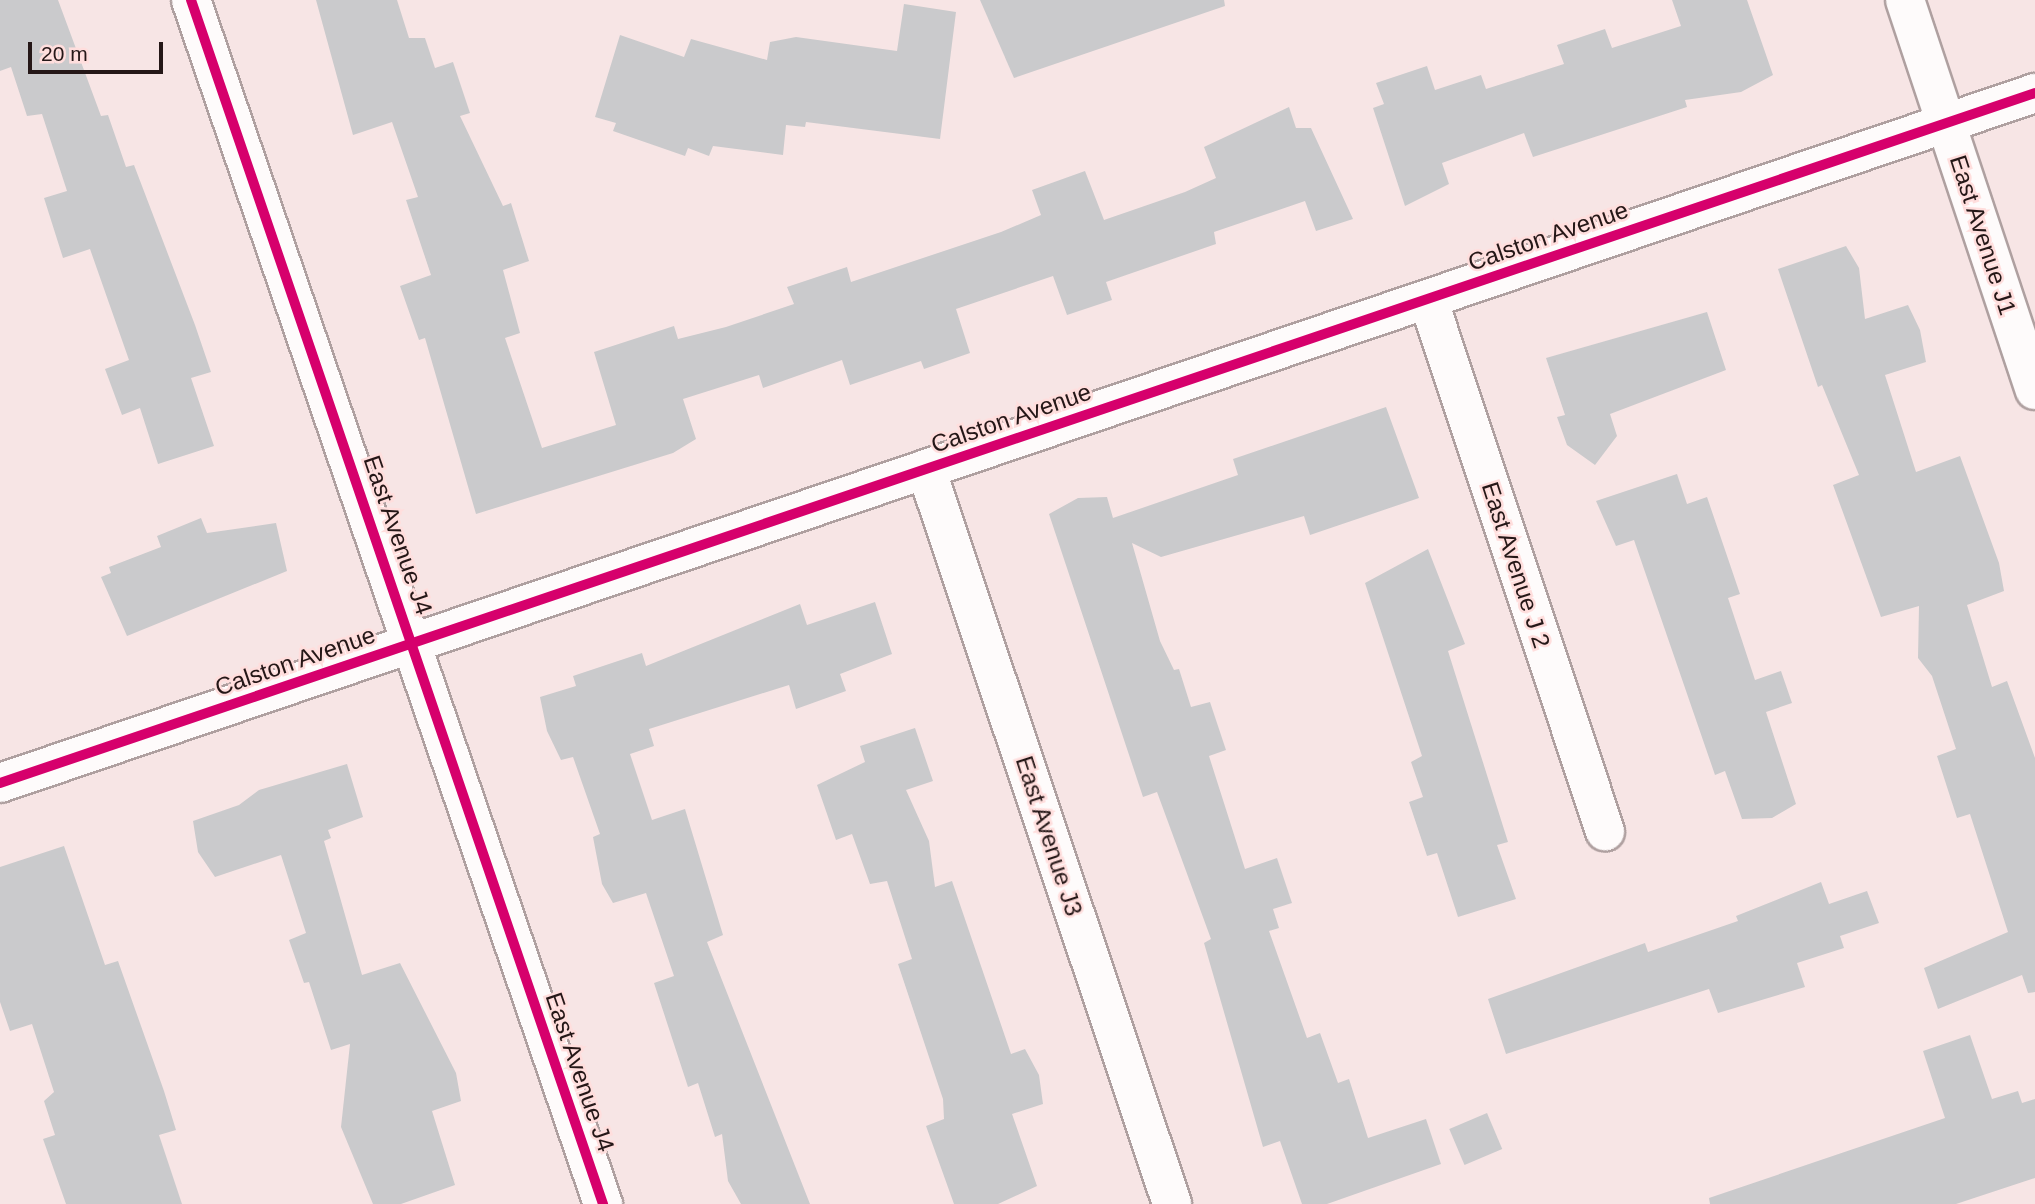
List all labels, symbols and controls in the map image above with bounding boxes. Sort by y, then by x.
scale bar [32,28,166,72]
text: 20 m [41,42,88,65]
street label: East Avenue J1 [1943,151,2023,319]
street label: Calston Avenue [1463,195,1633,277]
street label: Calston Avenue [926,377,1096,459]
street label: East Avenue J4 [357,451,439,619]
street label: East Avenue J 2 [1475,478,1557,652]
street label: Calston Avenue [210,620,380,702]
street label: East Avenue J3 [1009,752,1089,920]
street label: East Avenue J4 [539,988,621,1156]

